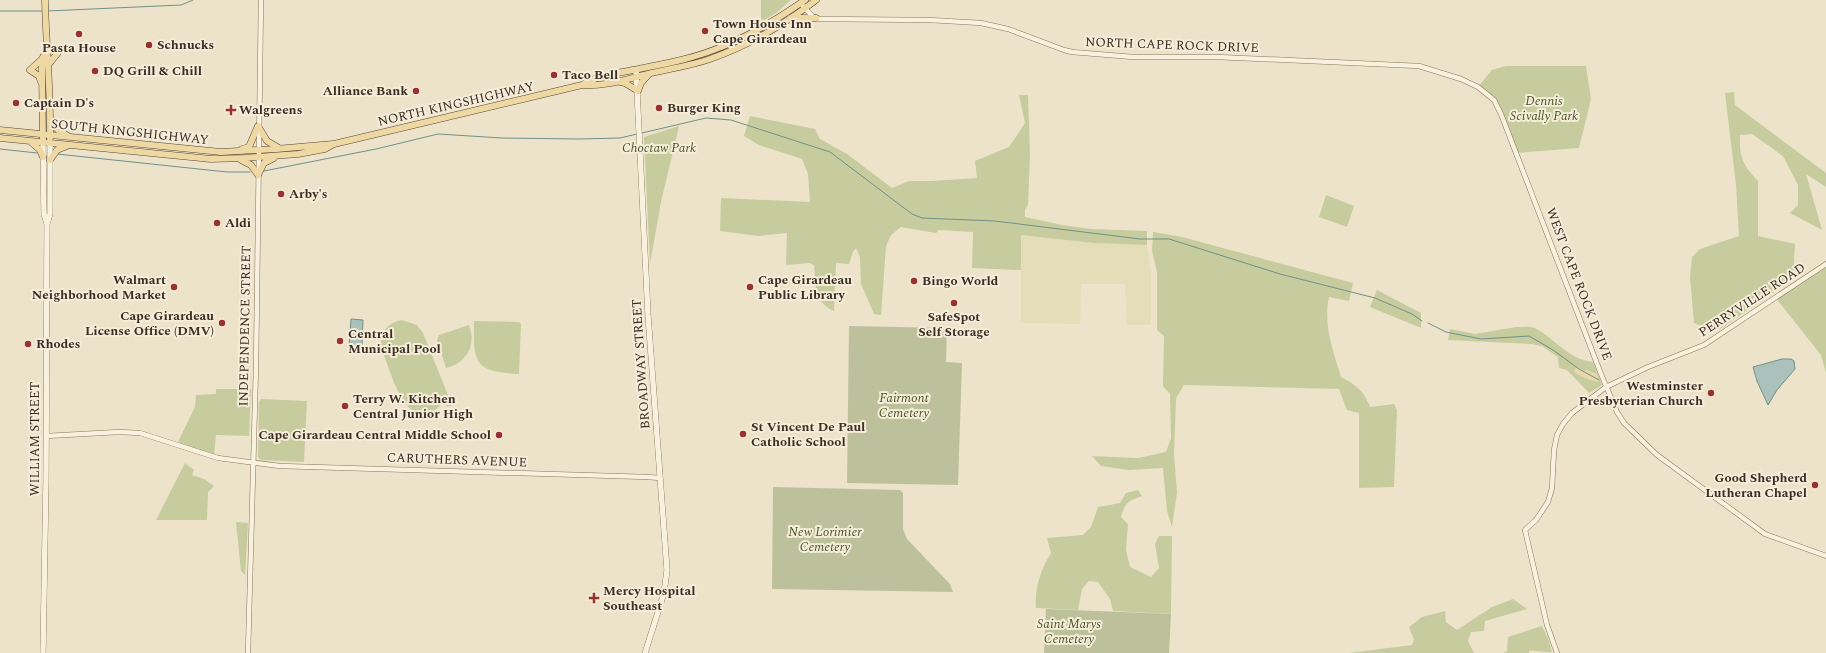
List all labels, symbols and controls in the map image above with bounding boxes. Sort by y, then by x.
place label: Town House Inn Cape Girardeau [713,14,812,49]
marker: Town House Inn Cape Girardeau [700,26,710,36]
marker: Pasta House [74,29,84,39]
street label: NORTH CAPE ROCK DRIVE [1085,32,1259,58]
place label: Schnucks [157,35,214,55]
place label: Pasta House [42,38,116,58]
marker: Schnucks [144,40,154,50]
place label: DQ Grill & Chill [103,61,202,81]
place label: Taco Bell [562,65,618,85]
marker: DQ Grill & Chill [90,66,100,76]
marker: Taco Bell [549,70,559,80]
street label: NORTH KINGSHIGHWAY [376,76,536,132]
place label: Alliance Bank [323,81,408,101]
marker: Alliance Bank [411,86,421,96]
park label: Dennis Scivally Park [1510,91,1578,126]
place label: Captain D's [24,93,94,113]
marker: Captain D's [11,98,21,108]
place label: Burger King [667,98,741,118]
place label: Walgreens [239,100,302,120]
marker: Burger King [654,103,664,113]
marker: Walgreens [226,105,236,115]
street label: SOUTH KINGSHIGHWAY [50,114,210,150]
park label: Choctaw Park [622,138,696,158]
place label: Arby's [289,184,327,204]
marker: Arby's [276,189,286,199]
street label: WEST CAPE ROCK DRIVE [1541,205,1617,363]
place label: Aldi [225,213,251,233]
marker: Aldi [212,218,222,228]
street label: INDEPENDENCE STREET [234,245,256,407]
street label: PERRYVILLE ROAD [1695,258,1809,342]
place label: Walmart Neighborhood Market [32,270,166,305]
place label: Cape Girardeau Public Library [758,270,852,305]
place label: Bingo World [922,271,999,291]
marker: Bingo World [909,276,919,286]
marker: Walmart Neighborhood Market [169,282,179,292]
marker: Cape Girardeau Public Library [745,282,755,292]
street label: BROADWAY STREET [626,298,656,430]
marker: SafeSpot Self Storage [949,298,959,308]
place label: Cape Girardeau License Office (DMV) [85,306,214,341]
place label: SafeSpot Self Storage [918,307,990,342]
marker: Cape Girardeau License Office (DMV) [217,318,227,328]
place label: Central Municipal Pool [348,324,441,359]
place label: Rhodes [36,334,81,354]
marker: Central Municipal Pool [335,336,345,346]
marker: Rhodes [23,339,33,349]
place label: Westminster Presbyterian Church [1579,376,1703,411]
street label: WILLIAM STREET [25,382,45,496]
park label: Fairmont Cemetery [879,388,930,423]
marker: Westminster Presbyterian Church [1706,388,1716,398]
place label: Terry W. Kitchen Central Junior High [353,389,473,424]
marker: Terry W. Kitchen Central Junior High [340,401,350,411]
place label: St Vincent De Paul Catholic School [751,417,865,452]
place label: Cape Girardeau Central Middle School [259,425,491,445]
marker: St Vincent De Paul Catholic School [738,429,748,439]
marker: Cape Girardeau Central Middle School [494,430,504,440]
street label: CARUTHERS AVENUE [387,448,527,472]
place label: Good Shepherd Lutheran Chapel [1705,468,1807,503]
marker: Good Shepherd Lutheran Chapel [1810,480,1820,490]
park label: New Lorimier Cemetery [788,522,862,557]
place label: Mercy Hospital Southeast [603,581,695,616]
marker: Mercy Hospital Southeast [588,592,600,604]
park label: Saint Marys Cemetery [1037,614,1101,649]

